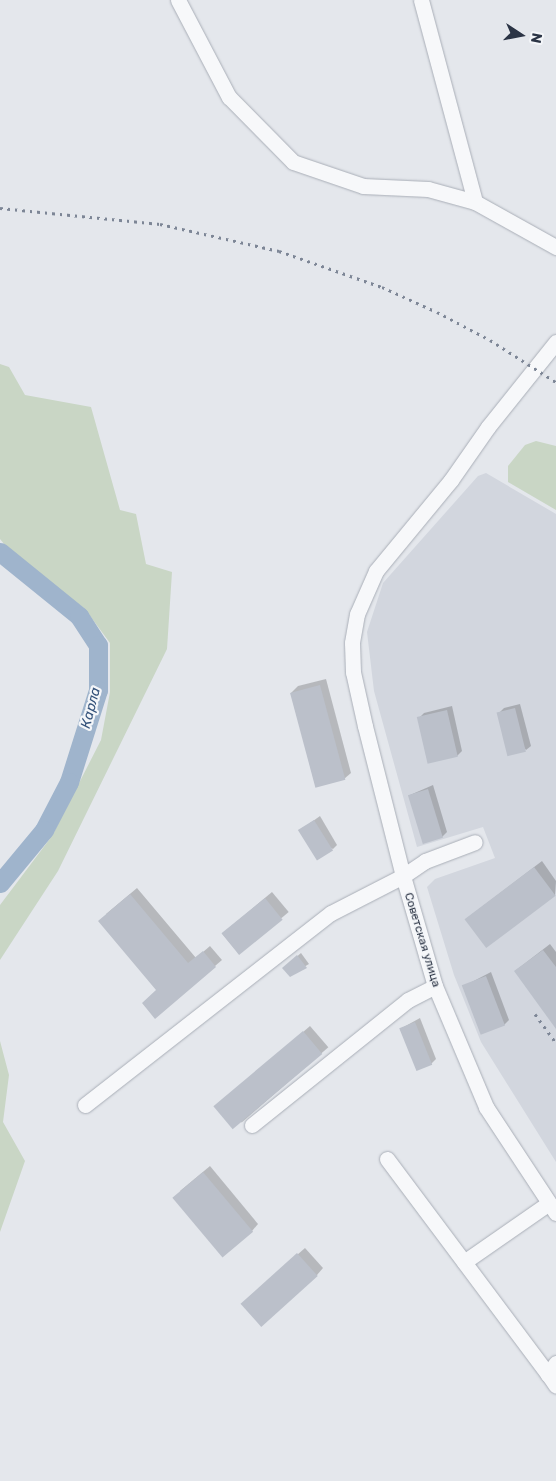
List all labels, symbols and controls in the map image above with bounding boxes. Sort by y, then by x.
north arrow [496,10,546,60]
text: N [527,31,546,45]
water label: Карла [77,686,105,730]
street label: Советская улица [401,891,443,989]

